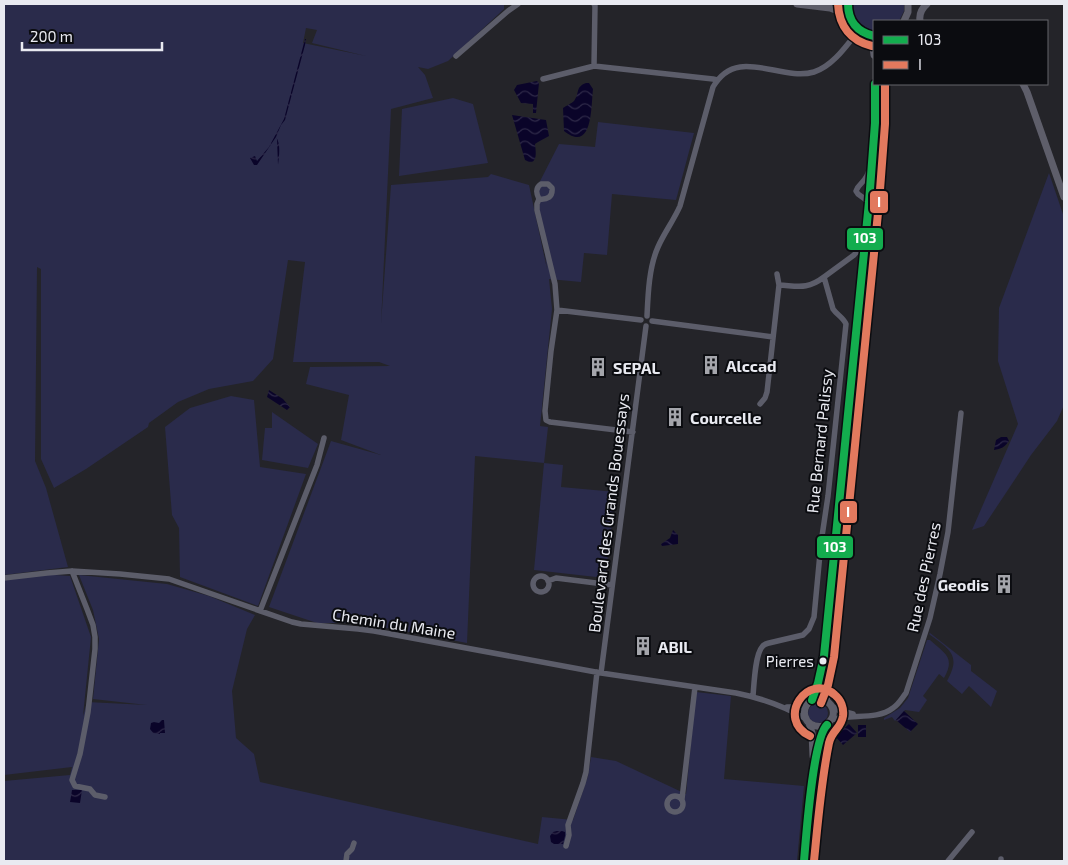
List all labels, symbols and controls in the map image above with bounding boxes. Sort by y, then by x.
scale bar [22,20,162,52]
legend [873,20,1048,85]
text: 200 m [30,27,73,45]
text: 103 [918,30,941,48]
text: I [918,55,922,73]
line badge: I [869,190,889,214]
text: I [877,193,881,210]
line badge: 103 [846,227,884,251]
text: 103 [854,229,876,246]
building icon: Alccad [700,354,722,376]
building icon: SEPAL [587,356,609,378]
place label: Alccad [726,356,777,375]
place label: SEPAL [613,358,660,377]
street label: Rue Bernard Palissy [802,368,836,514]
street label: Boulevard des Grands Bouessays [584,392,632,634]
building icon: Courcelle [664,406,686,428]
place label: Courcelle [690,408,762,427]
line badge: I [839,500,858,524]
text: I [846,503,850,520]
street label: Rue des Pierres [902,520,944,634]
line badge: 103 [816,535,854,559]
text: 103 [824,538,846,555]
building icon: Geodis [993,573,1015,595]
place label: Geodis [938,575,989,594]
street label: Chemin du Maine [331,604,457,642]
building icon: ABIL [632,635,654,657]
place label: ABIL [658,637,692,656]
place label: Pierres [766,652,814,670]
marker: Pierres [818,656,828,666]

